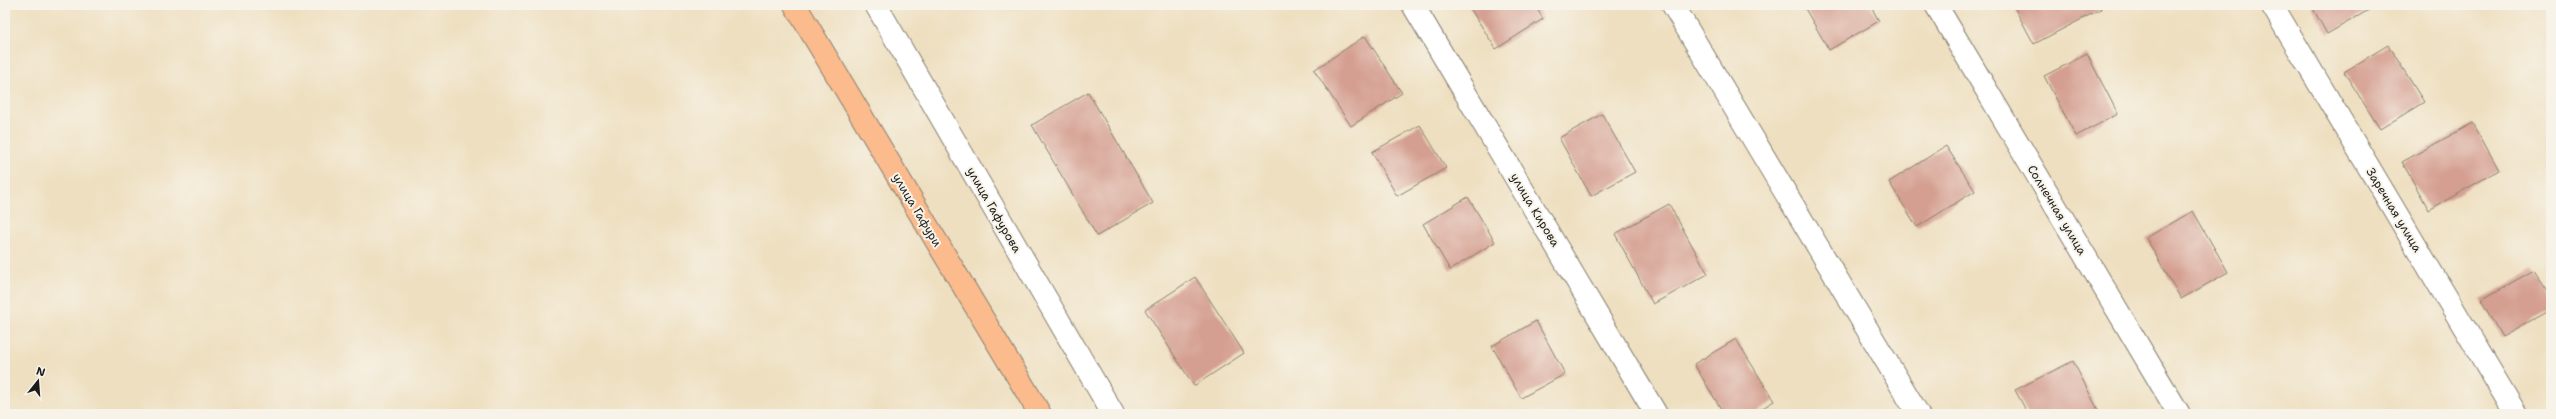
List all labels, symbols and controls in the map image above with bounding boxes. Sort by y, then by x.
street label: Солнечная улица [2024,162,2090,258]
street label: улица Гафурова [963,164,1025,256]
street label: Заречная улица [2362,165,2426,256]
street label: улица Гафури [889,170,945,250]
street label: улица Кирова [1507,170,1564,250]
north arrow [18,361,58,401]
text: N [34,363,47,380]

